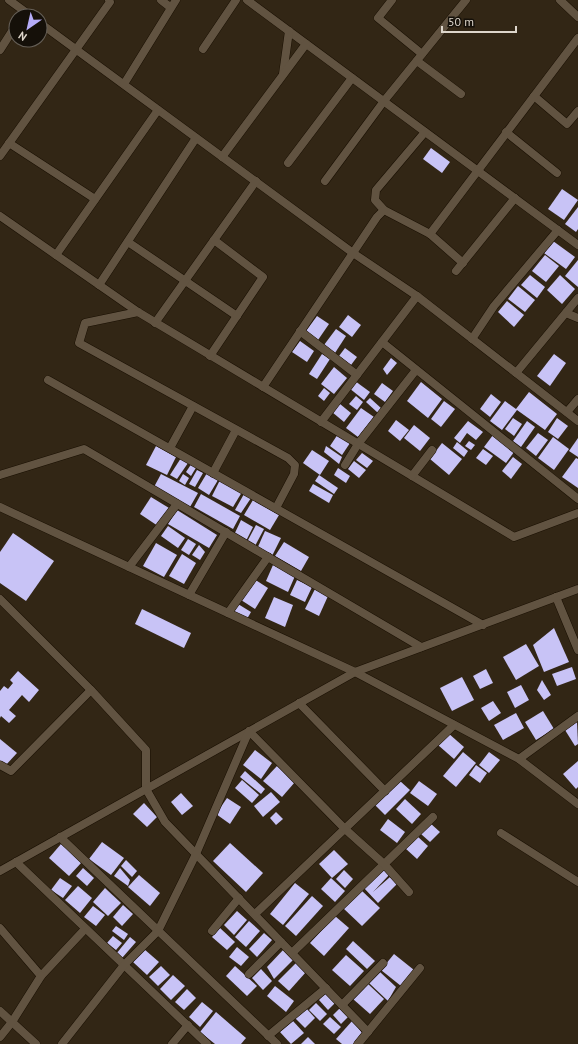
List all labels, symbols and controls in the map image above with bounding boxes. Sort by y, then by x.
north arrow [8,8,48,48]
scale bar [442,8,516,34]
text: 50 m [448,14,474,29]
text: N [15,28,29,44]

